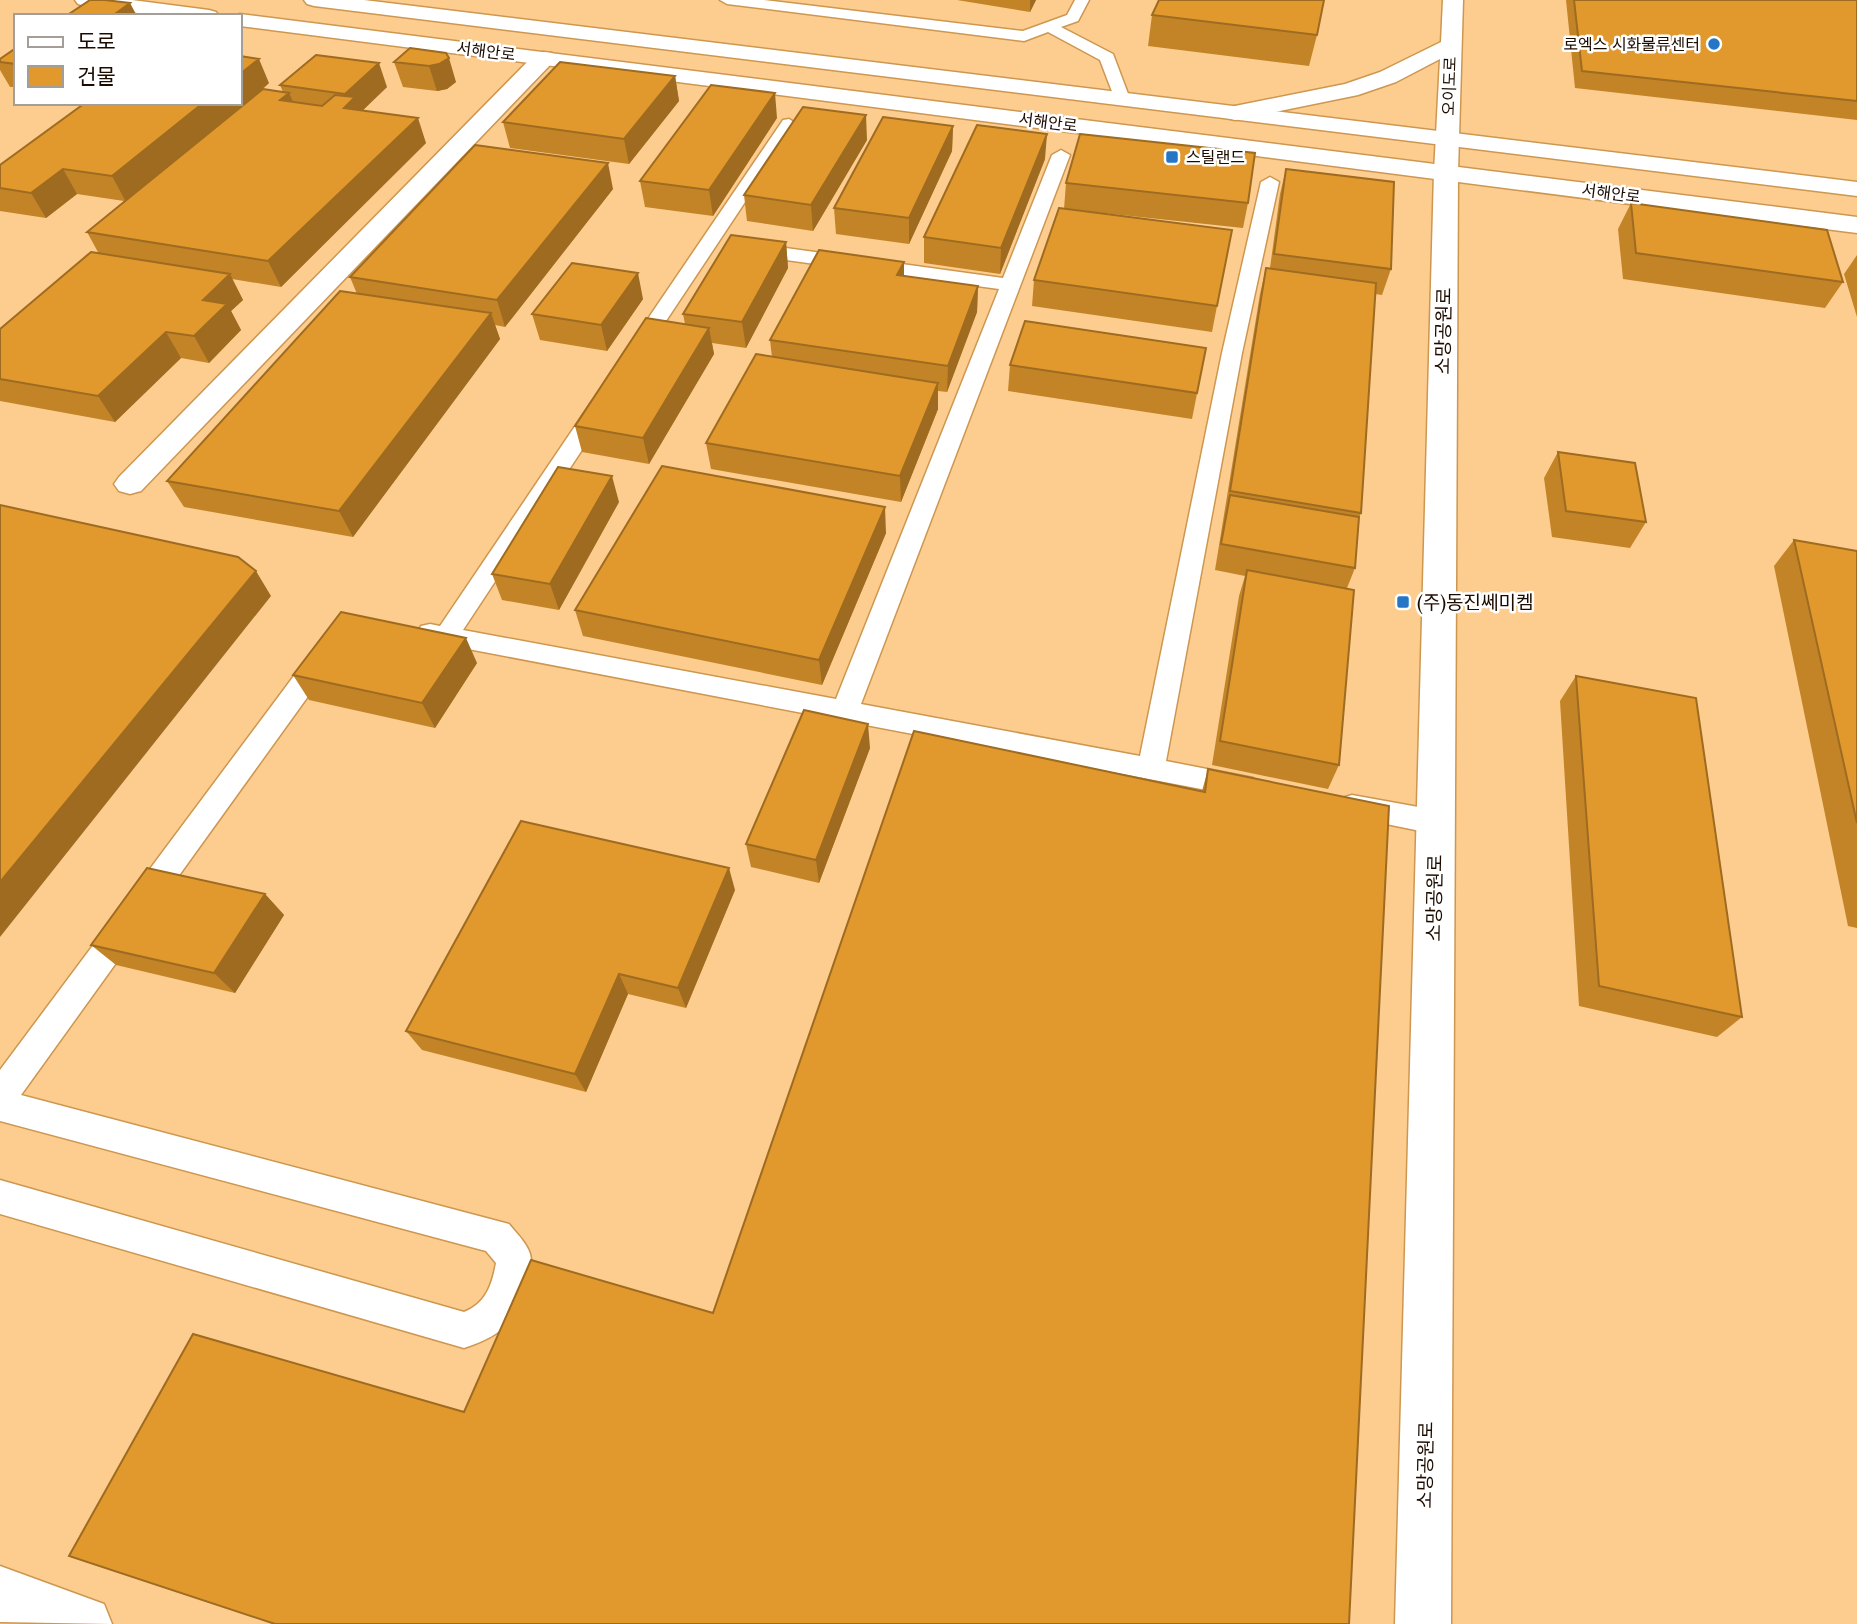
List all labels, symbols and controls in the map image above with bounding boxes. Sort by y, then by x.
legend [14,14,242,105]
text: 도로 [77,28,116,55]
place label: 로엑스 시화물류센터 [1563,34,1700,54]
marker: 로엑스 시화물류센터 [1706,36,1722,52]
street label: 서해안로 [456,37,517,65]
street label: 오이도로 [1438,56,1460,116]
text: 건물 [77,63,116,90]
street label: 서해안로 [1018,108,1079,136]
place label: 스틸랜드 [1186,147,1245,167]
marker: 스틸랜드 [1164,149,1180,165]
street label: 서해안로 [1581,179,1642,207]
street label: 소망공원로 [1430,287,1456,375]
place label: (주)동진쎄미켐 [1417,590,1533,615]
marker: (주)동진쎄미켐 [1395,594,1411,610]
street label: 소망공원로 [1421,854,1447,942]
street label: 소망공원로 [1412,1421,1438,1509]

